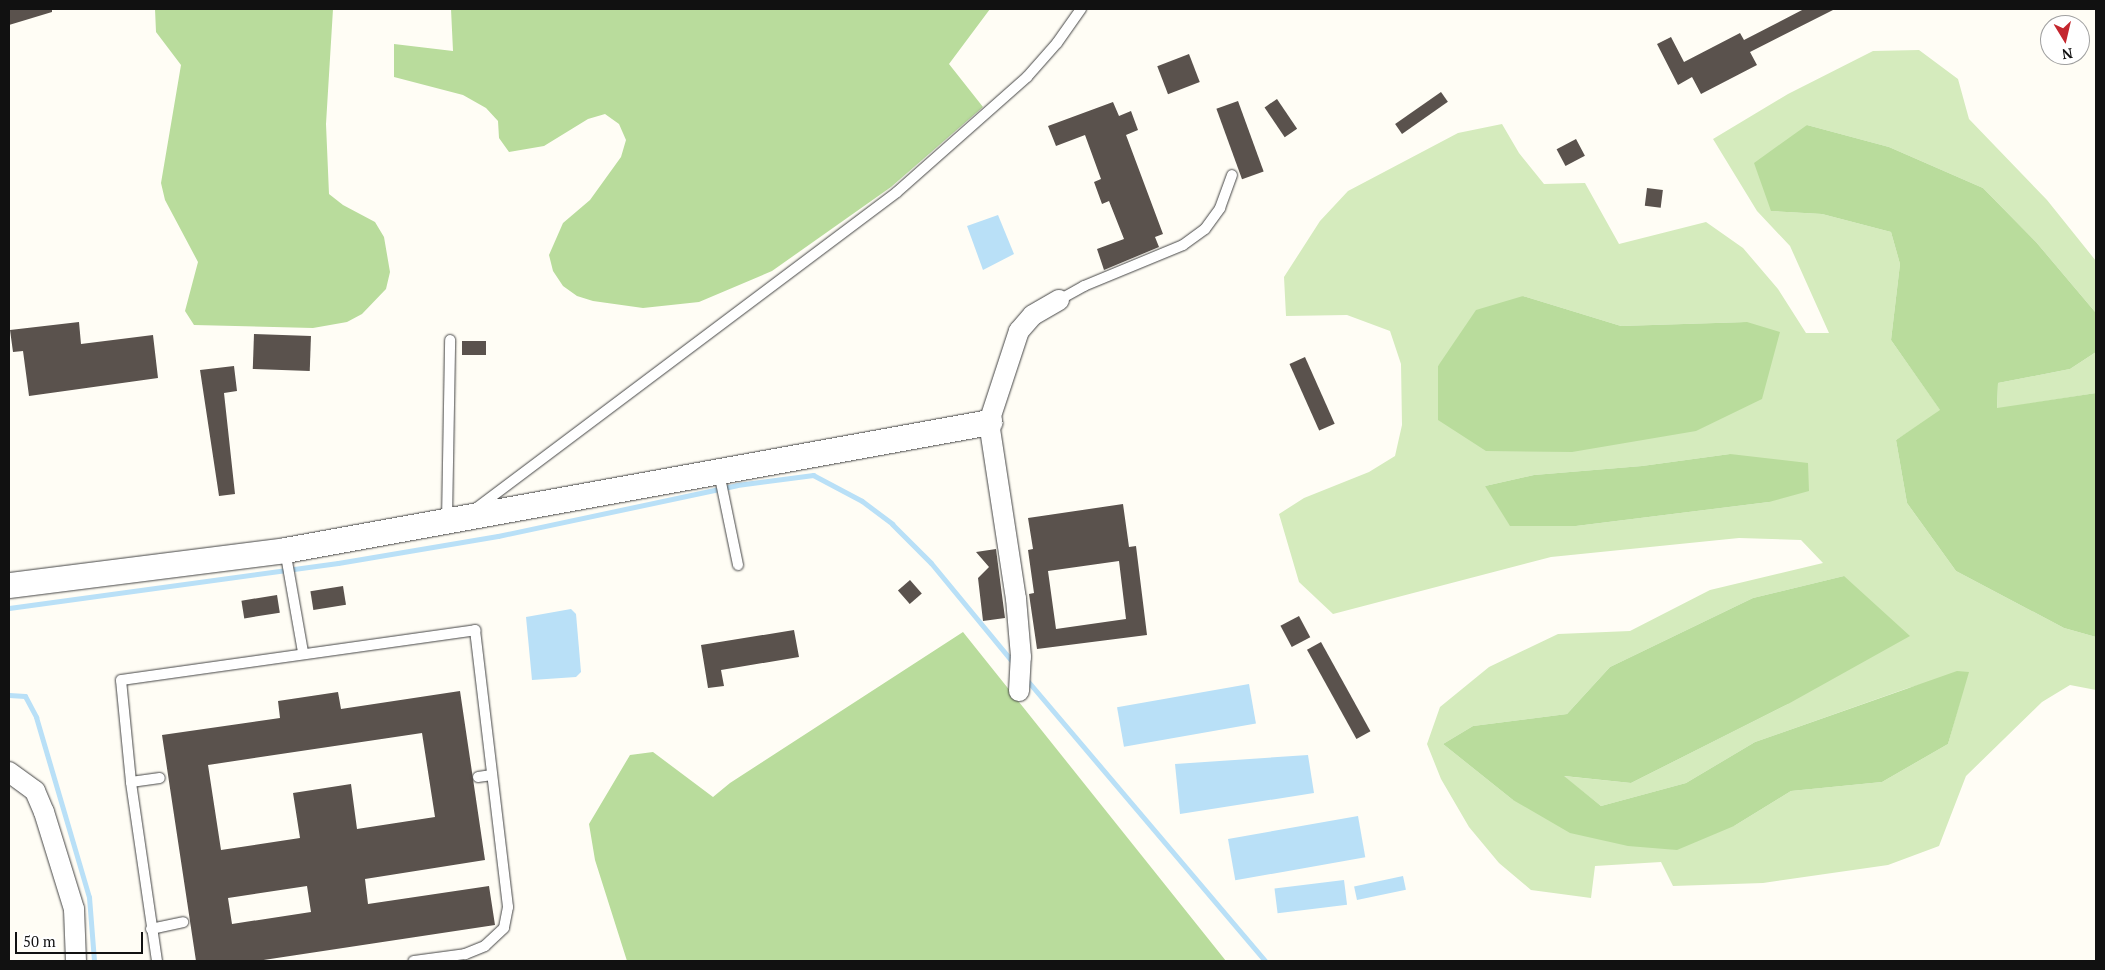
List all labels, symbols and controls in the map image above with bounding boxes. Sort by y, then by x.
north arrow [2040,15,2090,65]
text: N [2061,44,2074,65]
scale bar [18,922,145,954]
text: 50 m [23,931,56,951]

